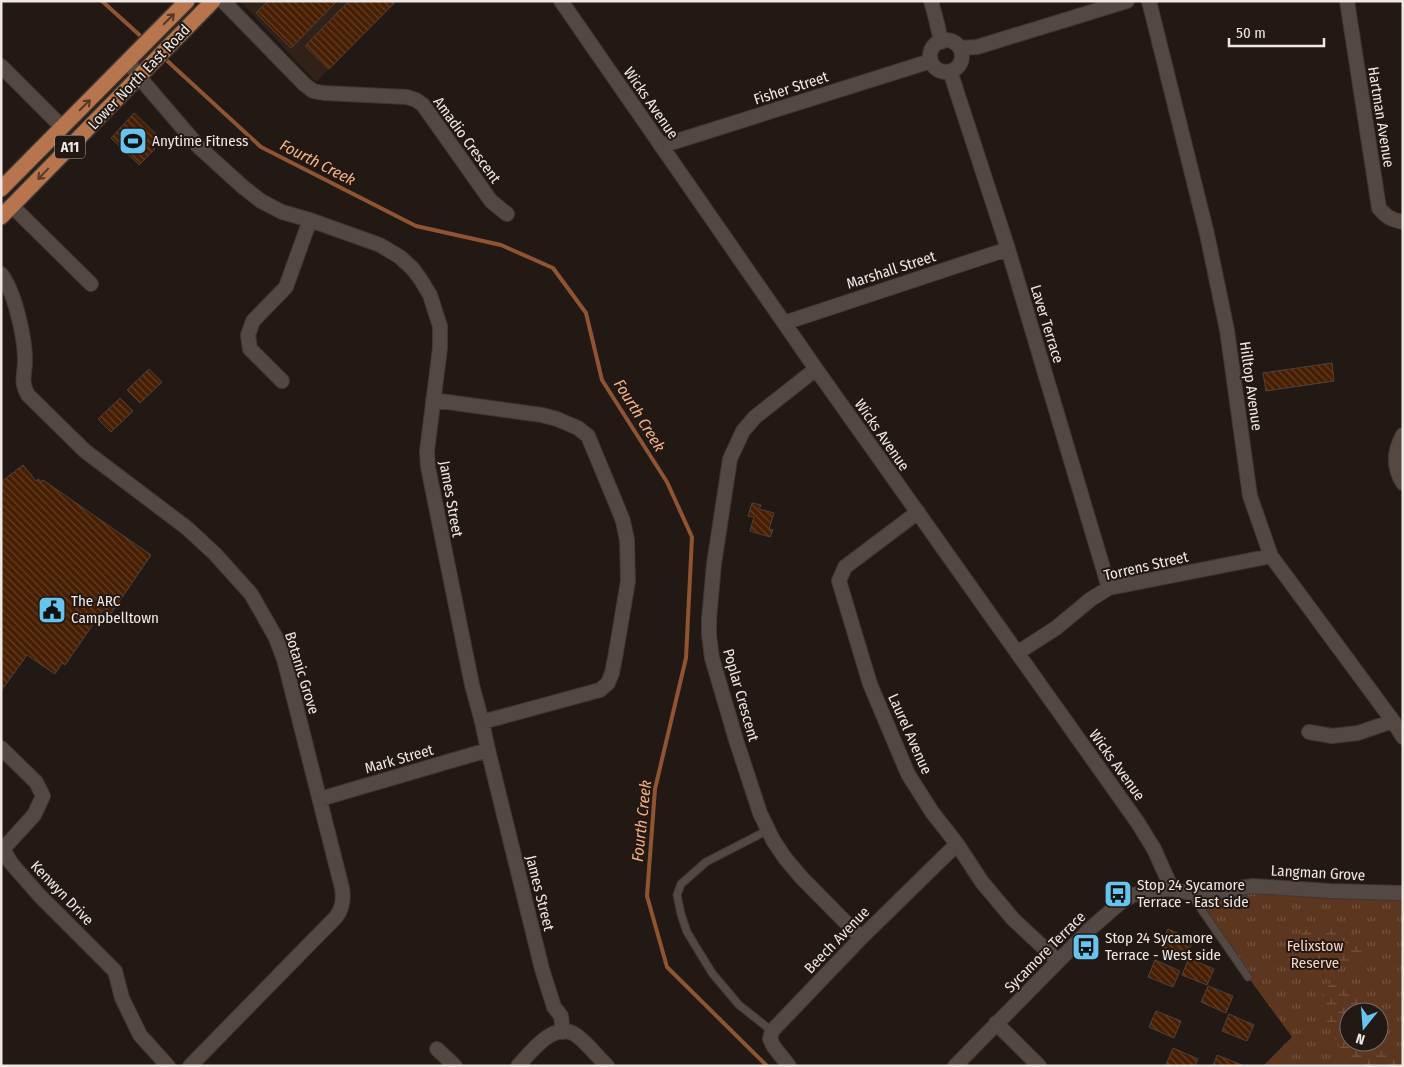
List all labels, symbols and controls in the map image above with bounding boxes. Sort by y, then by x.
one-way arrow [163,13,175,25]
scale bar [1229,15,1324,47]
street label: Lower North East Road [84,21,194,133]
text: 50 m [1236,24,1266,42]
street label: Wicks Avenue [620,64,682,142]
street label: Hartman Avenue [1364,65,1398,169]
street label: Fisher Street [751,67,831,108]
street label: Amadio Crescent [430,93,504,187]
one-way arrow [79,98,91,111]
sports icon: Anytime Fitness [118,126,148,156]
place label: Anytime Fitness [152,132,248,150]
water label: Fourth Creek [277,135,359,190]
road number: A11 [55,136,85,158]
one-way arrow [37,168,50,180]
street label: Marshall Street [844,247,938,293]
street label: Laver Terrace [1027,283,1067,365]
street label: Hilltop Avenue [1236,340,1266,432]
water label: Fourth Creek [610,376,669,455]
street label: Wicks Avenue [851,396,913,474]
street label: James Street [435,459,467,539]
street label: Torrens Street [1102,548,1190,584]
place label: The ARC Campbelltown [71,592,159,627]
public building icon: The ARC Campbelltown [37,595,67,625]
street label: Botanic Grove [281,630,323,716]
street label: Poplar Crescent [719,647,763,744]
street label: Laurel Avenue [884,691,936,777]
street label: Wicks Avenue [1085,726,1149,804]
street label: Mark Street [363,741,436,777]
water label: Fourth Creek [628,779,655,863]
street label: James Street [522,853,558,933]
street label: Kenwyn Drive [27,857,97,929]
street label: Langman Grove [1270,862,1366,884]
place label: Stop 24 Sycamore Terrace - East side [1137,876,1249,911]
bus stop icon: Stop 24 Sycamore Terrace - East side [1103,879,1133,909]
street label: Beech Avenue [801,903,873,977]
street label: Sycamore Terrace [1001,908,1089,996]
place label: Stop 24 Sycamore Terrace - West side [1105,929,1221,964]
bus stop icon: Stop 24 Sycamore Terrace - West side [1071,932,1101,962]
park label: Felixstow Reserve [1287,937,1343,972]
north arrow [1339,1002,1389,1052]
text: N [1354,1030,1367,1048]

